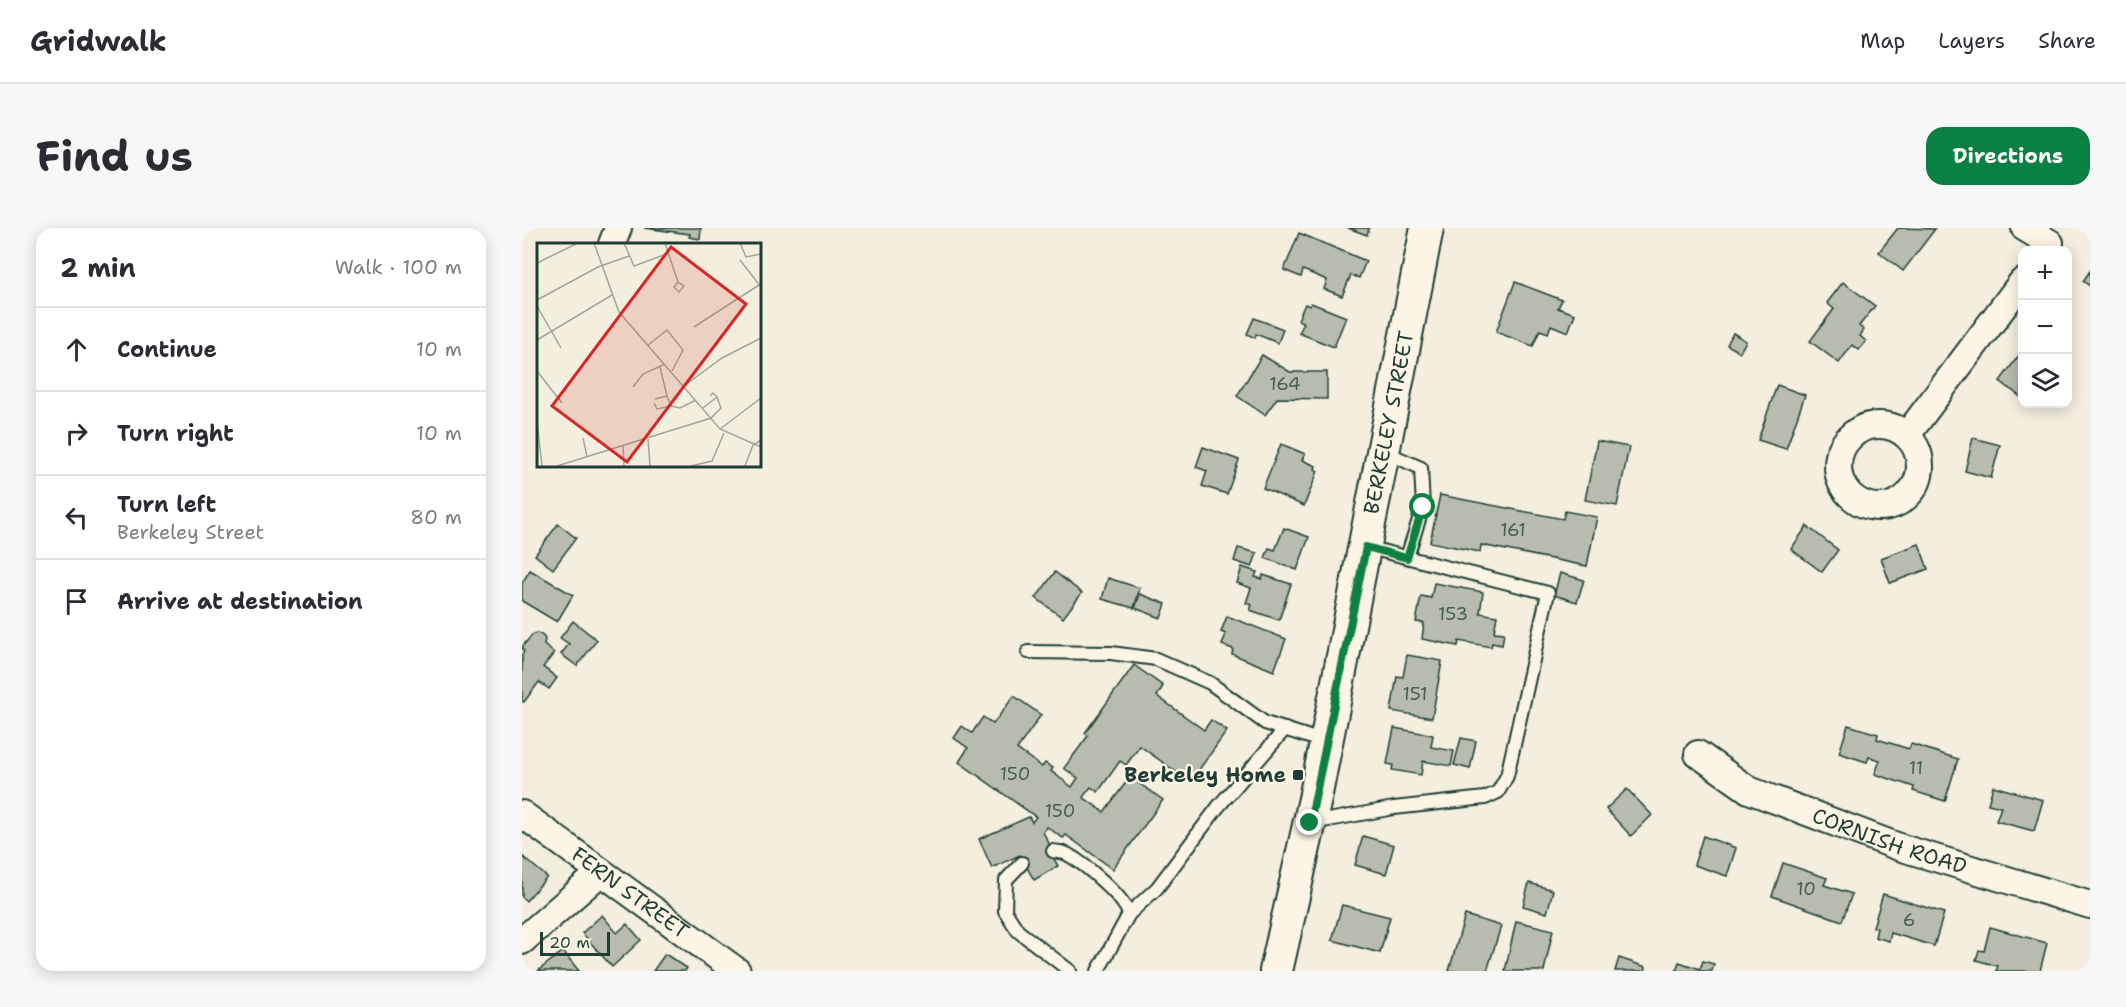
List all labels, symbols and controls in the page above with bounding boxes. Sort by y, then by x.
text: Gridwalk [30,22,167,60]
text: Map [1860,27,1905,55]
text: Layers [1938,27,2005,55]
text: Share [2038,27,2096,55]
button: Directions [1926,127,2090,185]
text: Find us [36,128,193,184]
inset map [537,243,760,466]
map controls [2018,246,2072,408]
button: + [2018,246,2072,300]
text: 2 min [60,250,136,285]
text: Walk · 100 m [335,254,462,280]
button: − [2018,300,2072,354]
street label: BERKELEY STREET [1357,328,1420,517]
icon: ahead [60,333,93,366]
text: Continue [117,335,217,364]
text: 10 m [416,336,462,362]
button: layers [2018,354,2072,408]
house number: 164 [1269,372,1301,396]
icon: right [60,417,93,450]
text: Turn right [117,419,234,448]
text: 10 m [416,420,462,446]
text: Turn left [117,490,216,519]
route start [1409,493,1435,519]
icon: left [60,501,93,534]
text: 80 m [410,504,462,530]
house number: 161 [1500,518,1526,542]
text: Berkeley Street [117,519,264,545]
icon: arrive [60,585,93,618]
text: Arrive at destination [117,587,363,616]
house number: 153 [1438,602,1468,626]
house number: 151 [1402,682,1428,706]
house number: 11 [1909,756,1923,780]
place label: Berkeley Home [1124,761,1286,789]
house number: 150 [1000,762,1030,786]
marker: Berkeley Home [1291,768,1305,782]
house number: 150 [1045,799,1075,823]
street label: CORNISH ROAD [1808,801,1970,881]
route end [1296,809,1322,835]
street label: FERN STREET [566,841,695,945]
house number: 10 [1796,877,1816,901]
house number: 6 [1903,908,1915,932]
scale bar [540,929,610,956]
text: 20 m [549,932,590,953]

